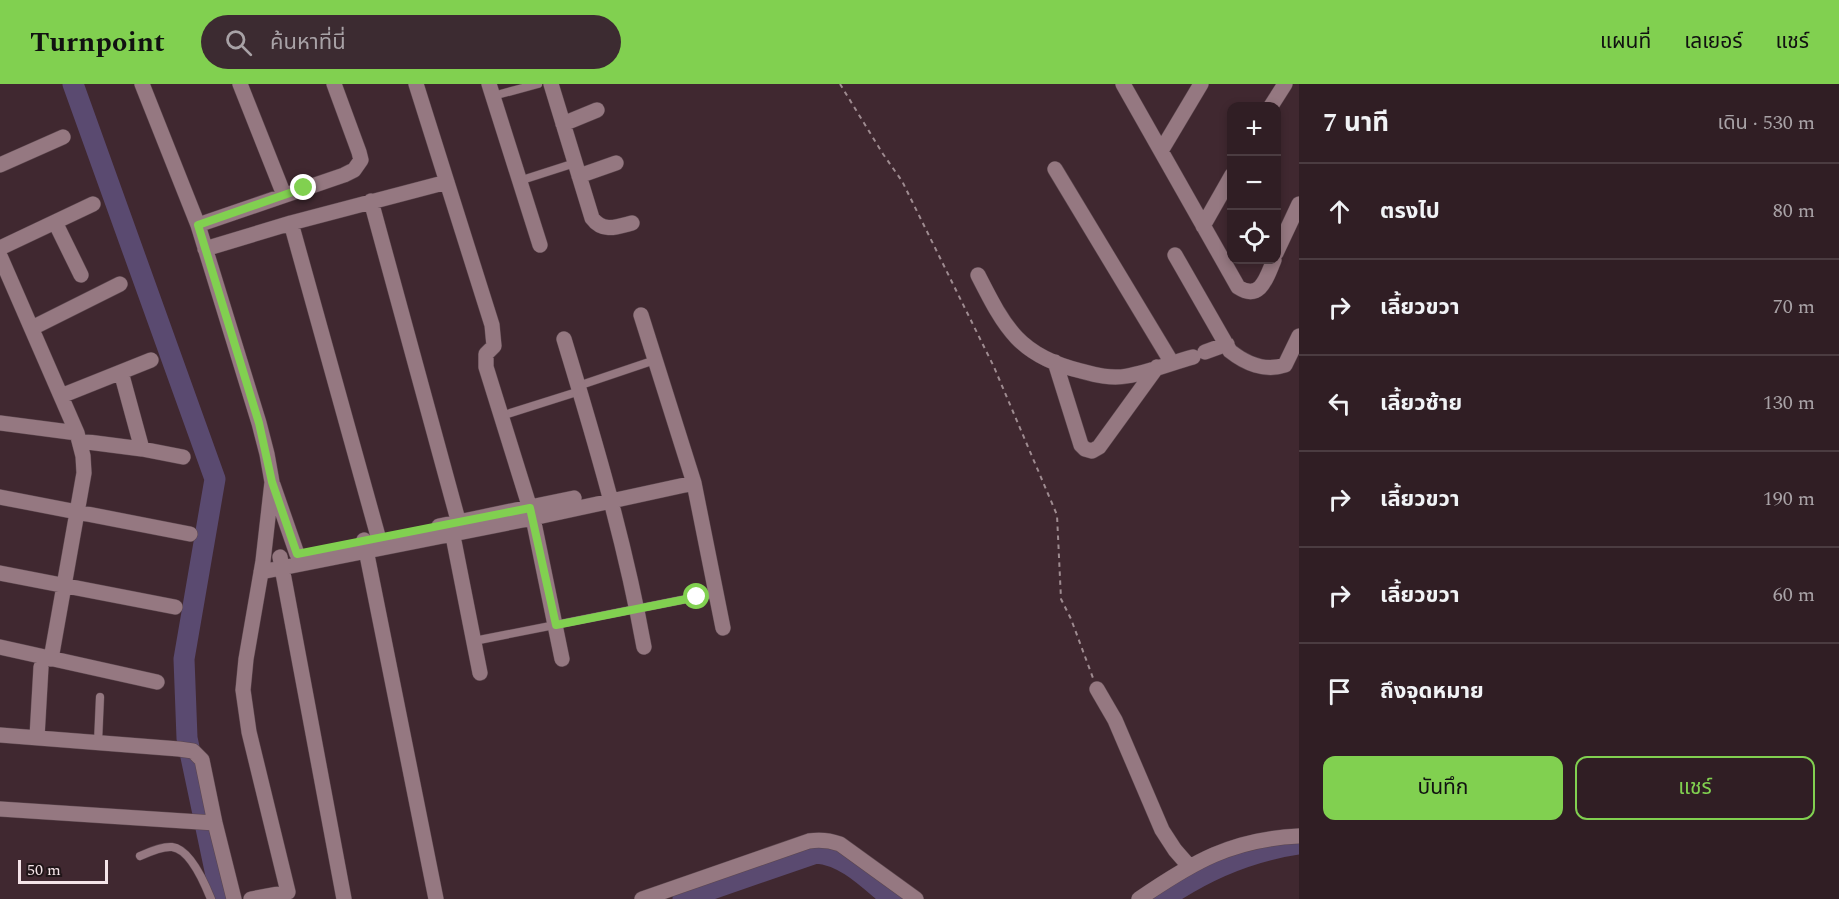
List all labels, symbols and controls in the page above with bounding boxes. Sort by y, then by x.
search box [201,15,621,69]
text: Turnpoint [30,21,165,64]
icon: search [222,26,255,59]
text: ค้นหาที่นี่ [270,26,346,59]
text: แผนที่ [1600,26,1651,58]
text: เลเยอร์ [1684,26,1743,58]
text: แชร์ [1776,26,1809,58]
map controls [1227,102,1281,264]
button: + [1227,102,1281,156]
text: 7 นาที [1323,103,1389,143]
text: เดิน · 530 m [1718,108,1815,138]
button: − [1227,156,1281,210]
route end [290,174,316,200]
icon: ahead [1323,195,1356,228]
text: ตรงไป [1380,195,1440,228]
text: 80 m [1773,196,1815,226]
button: locate [1227,210,1281,264]
icon: right [1323,291,1356,324]
text: เลี้ยวขวา [1380,291,1460,324]
text: 70 m [1773,292,1815,322]
icon: left [1323,387,1356,420]
text: เลี้ยวซ้าย [1380,387,1462,420]
text: 130 m [1763,388,1815,418]
icon: right [1323,483,1356,516]
text: เลี้ยวขวา [1380,483,1460,516]
text: 190 m [1763,484,1815,514]
icon: right [1323,579,1356,612]
text: เลี้ยวขวา [1380,579,1460,612]
text: 60 m [1773,580,1815,610]
route start [683,583,709,609]
icon: arrive [1323,675,1356,708]
text: ถึงจุดหมาย [1380,675,1484,708]
button: บันทึก [1323,756,1563,820]
button: แชร์ [1575,756,1815,820]
scale bar [18,857,108,884]
text: 50 m [27,858,61,882]

